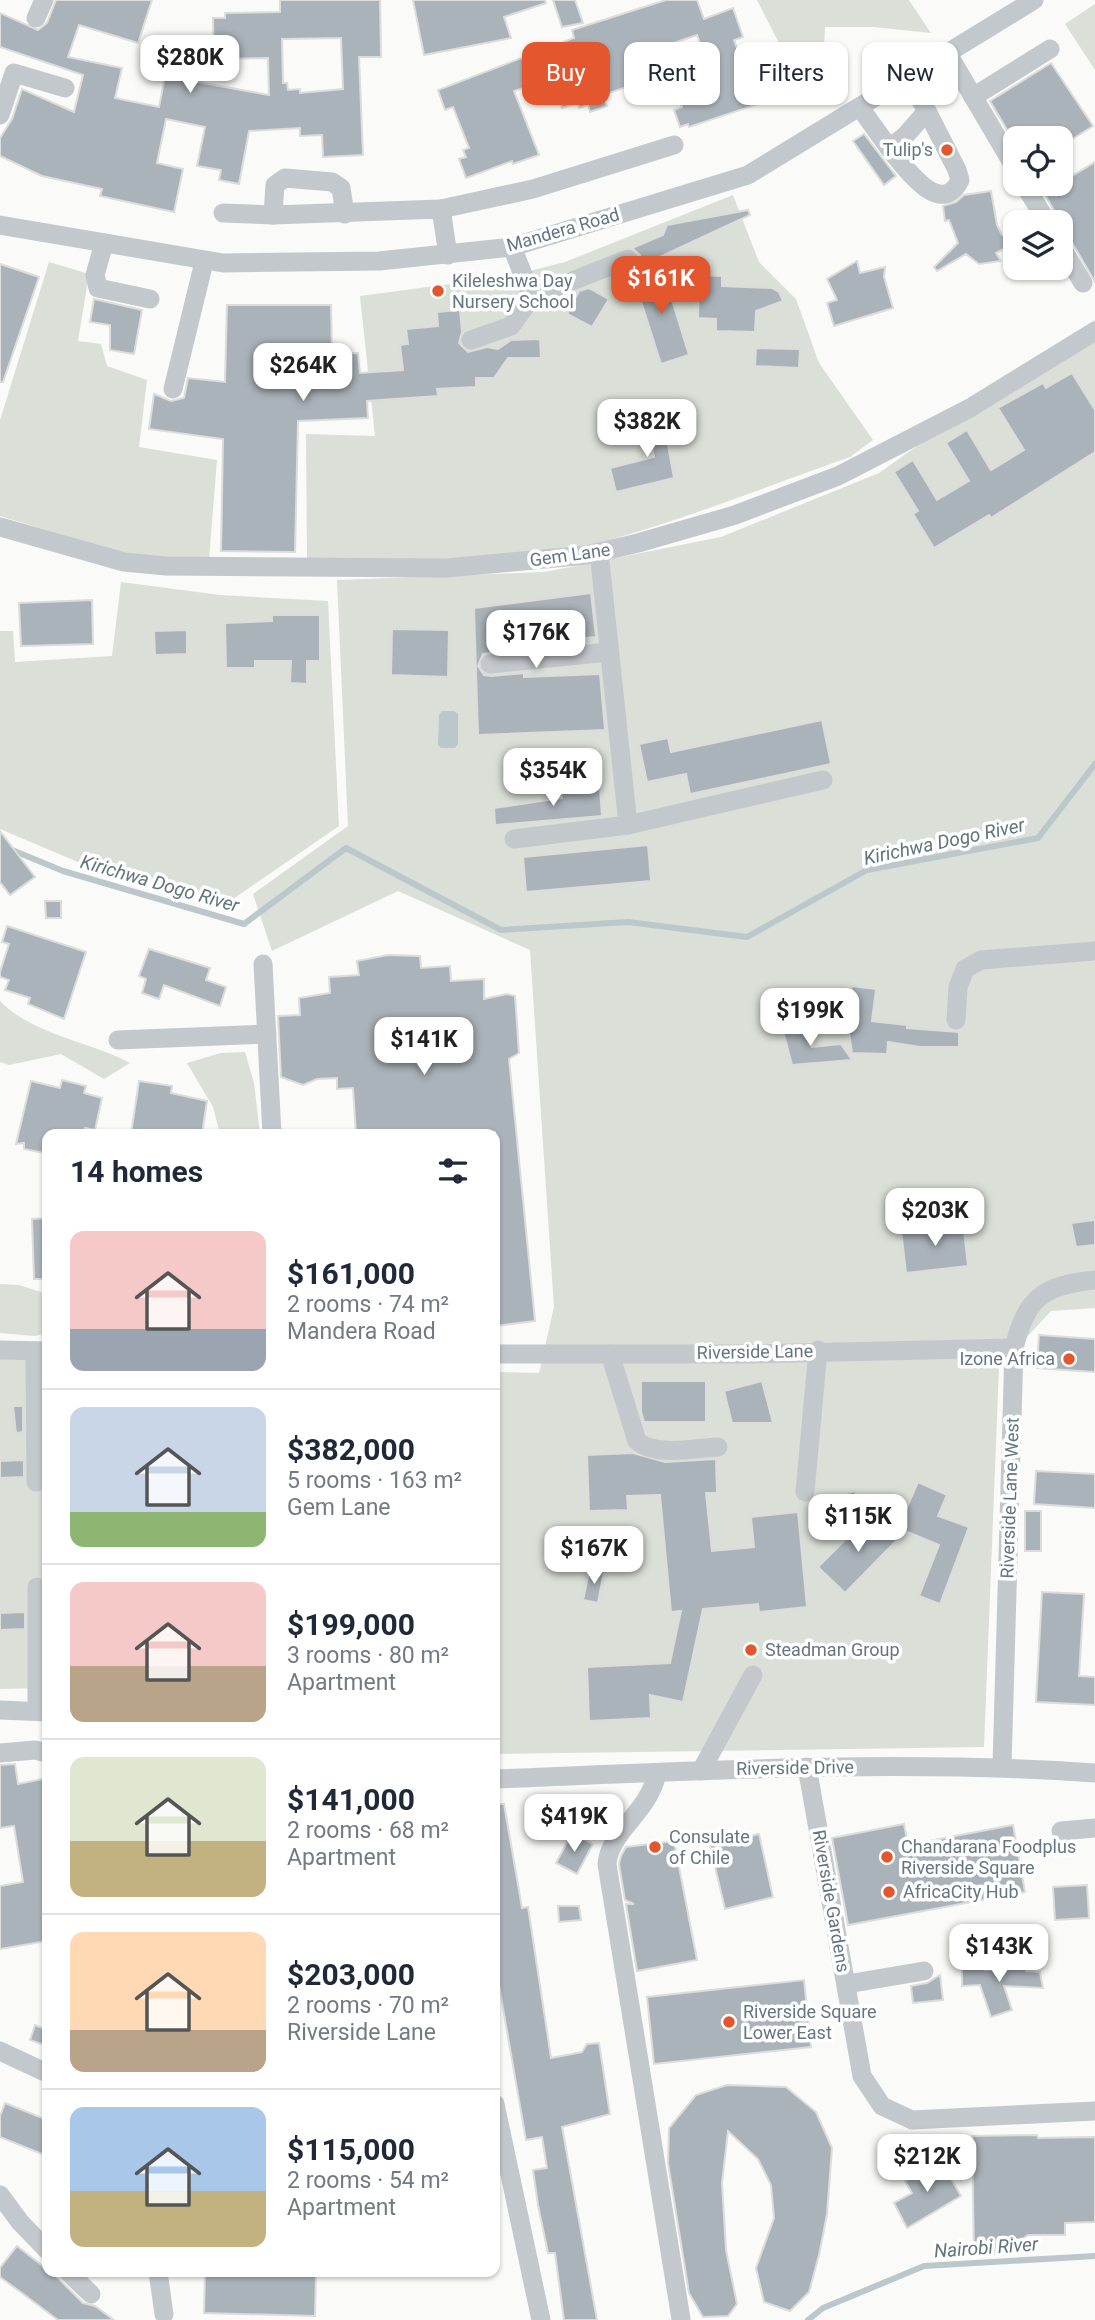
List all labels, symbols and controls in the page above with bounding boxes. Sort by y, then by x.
pin: $280K [141,36,239,95]
chip: Buy [522,42,610,105]
chip: Rent [624,42,720,105]
chip: Filters [734,42,848,105]
chip: New [862,42,958,105]
text: $280K [156,44,224,71]
map controls [1003,126,1073,280]
button: locate [1003,126,1073,196]
place label: Tulip's [883,139,933,160]
marker: Tulip's [939,142,955,158]
street label: Mandera Road [504,203,622,256]
button: layers [1003,210,1073,280]
pin: $161K [612,256,710,316]
text: $161K [627,265,695,292]
place label: Kileleshwa Day Nursery School [452,270,574,312]
marker: Kileleshwa Day Nursery School [430,283,446,299]
pin: $264K [254,344,352,403]
text: $264K [269,352,337,379]
pin: $382K [598,400,696,459]
text: $382K [613,408,681,435]
street label: Gem Lane [528,538,612,571]
pin: $176K [487,610,585,670]
text: $176K [502,619,570,646]
pin: $354K [504,748,602,808]
text: $354K [519,757,587,784]
water label: Kirichwa Dogo River [862,813,1027,870]
water label: Kirichwa Dogo River [78,850,243,917]
pin: $199K [761,988,859,1048]
text: $199K [776,997,844,1024]
pin: $141K [375,1018,473,1077]
text: $141K [390,1026,458,1053]
icon: filters [434,1152,472,1190]
text: 14 homes [70,1154,203,1189]
pin: $203K [886,1188,984,1248]
text: $203K [901,1197,969,1224]
text: $161,000 [287,1256,415,1291]
icon: home [126,1259,210,1343]
text: 2 rooms · 74 m² [287,1291,449,1318]
text: Mandera Road [287,1318,436,1345]
street label: Riverside Lane [697,1340,813,1363]
place label: Izone Africa [959,1348,1055,1369]
marker: Izone Africa [1061,1351,1077,1367]
street label: Riverside Lane West [996,1417,1023,1579]
text: $382,000 [287,1432,415,1467]
icon: home [126,1435,210,1519]
text: 5 rooms · 163 m² [287,1467,462,1494]
text: Gem Lane [287,1494,391,1521]
pin: $115K [809,1494,907,1554]
text: $115K [824,1503,892,1530]
pin: $167K [545,1526,643,1586]
text: $167K [560,1535,628,1562]
text: $199,000 [287,1607,415,1642]
icon: home [126,1610,210,1694]
place label: Steadman Group [765,1639,900,1660]
text: 3 rooms · 80 m² [287,1642,449,1669]
marker: Steadman Group [743,1642,759,1658]
text: Apartment [287,1669,396,1696]
street label: Riverside Drive [736,1756,854,1779]
text: $141,000 [287,1782,415,1817]
icon: home [126,1785,210,1869]
pin: $419K [525,1794,623,1854]
text: $419K [540,1803,608,1830]
text: 2 rooms · 68 m² [287,1817,449,1844]
place label: Consulate of Chile [669,1826,750,1868]
street label: Riverside Gardens [809,1828,854,1974]
place label: Chandarana Foodplus Riverside Square [901,1836,1076,1878]
marker: Consulate of Chile [647,1839,663,1855]
text: Apartment [287,1844,396,1871]
marker: Chandarana Foodplus Riverside Square [879,1849,895,1865]
place label: AfricaCity Hub [903,1881,1019,1902]
marker: AfricaCity Hub [881,1884,897,1900]
pin: $143K [950,1924,1048,1984]
text: $143K [965,1933,1033,1960]
text: $203,000 [287,1957,415,1992]
icon: home [126,1960,210,2044]
text: 2 rooms · 70 m² [287,1992,449,2019]
place label: Riverside Square Lower East [743,2001,877,2043]
marker: Riverside Square Lower East [721,2014,737,2030]
text: Riverside Lane [287,2019,436,2046]
text: $115,000 [287,2132,415,2167]
pin: $212K [878,2134,976,2194]
icon: home [126,2135,210,2219]
text: $212K [893,2143,961,2170]
text: 2 rooms · 54 m² [287,2167,449,2194]
text: Apartment [287,2194,396,2221]
water label: Nairobi River [933,2232,1040,2263]

